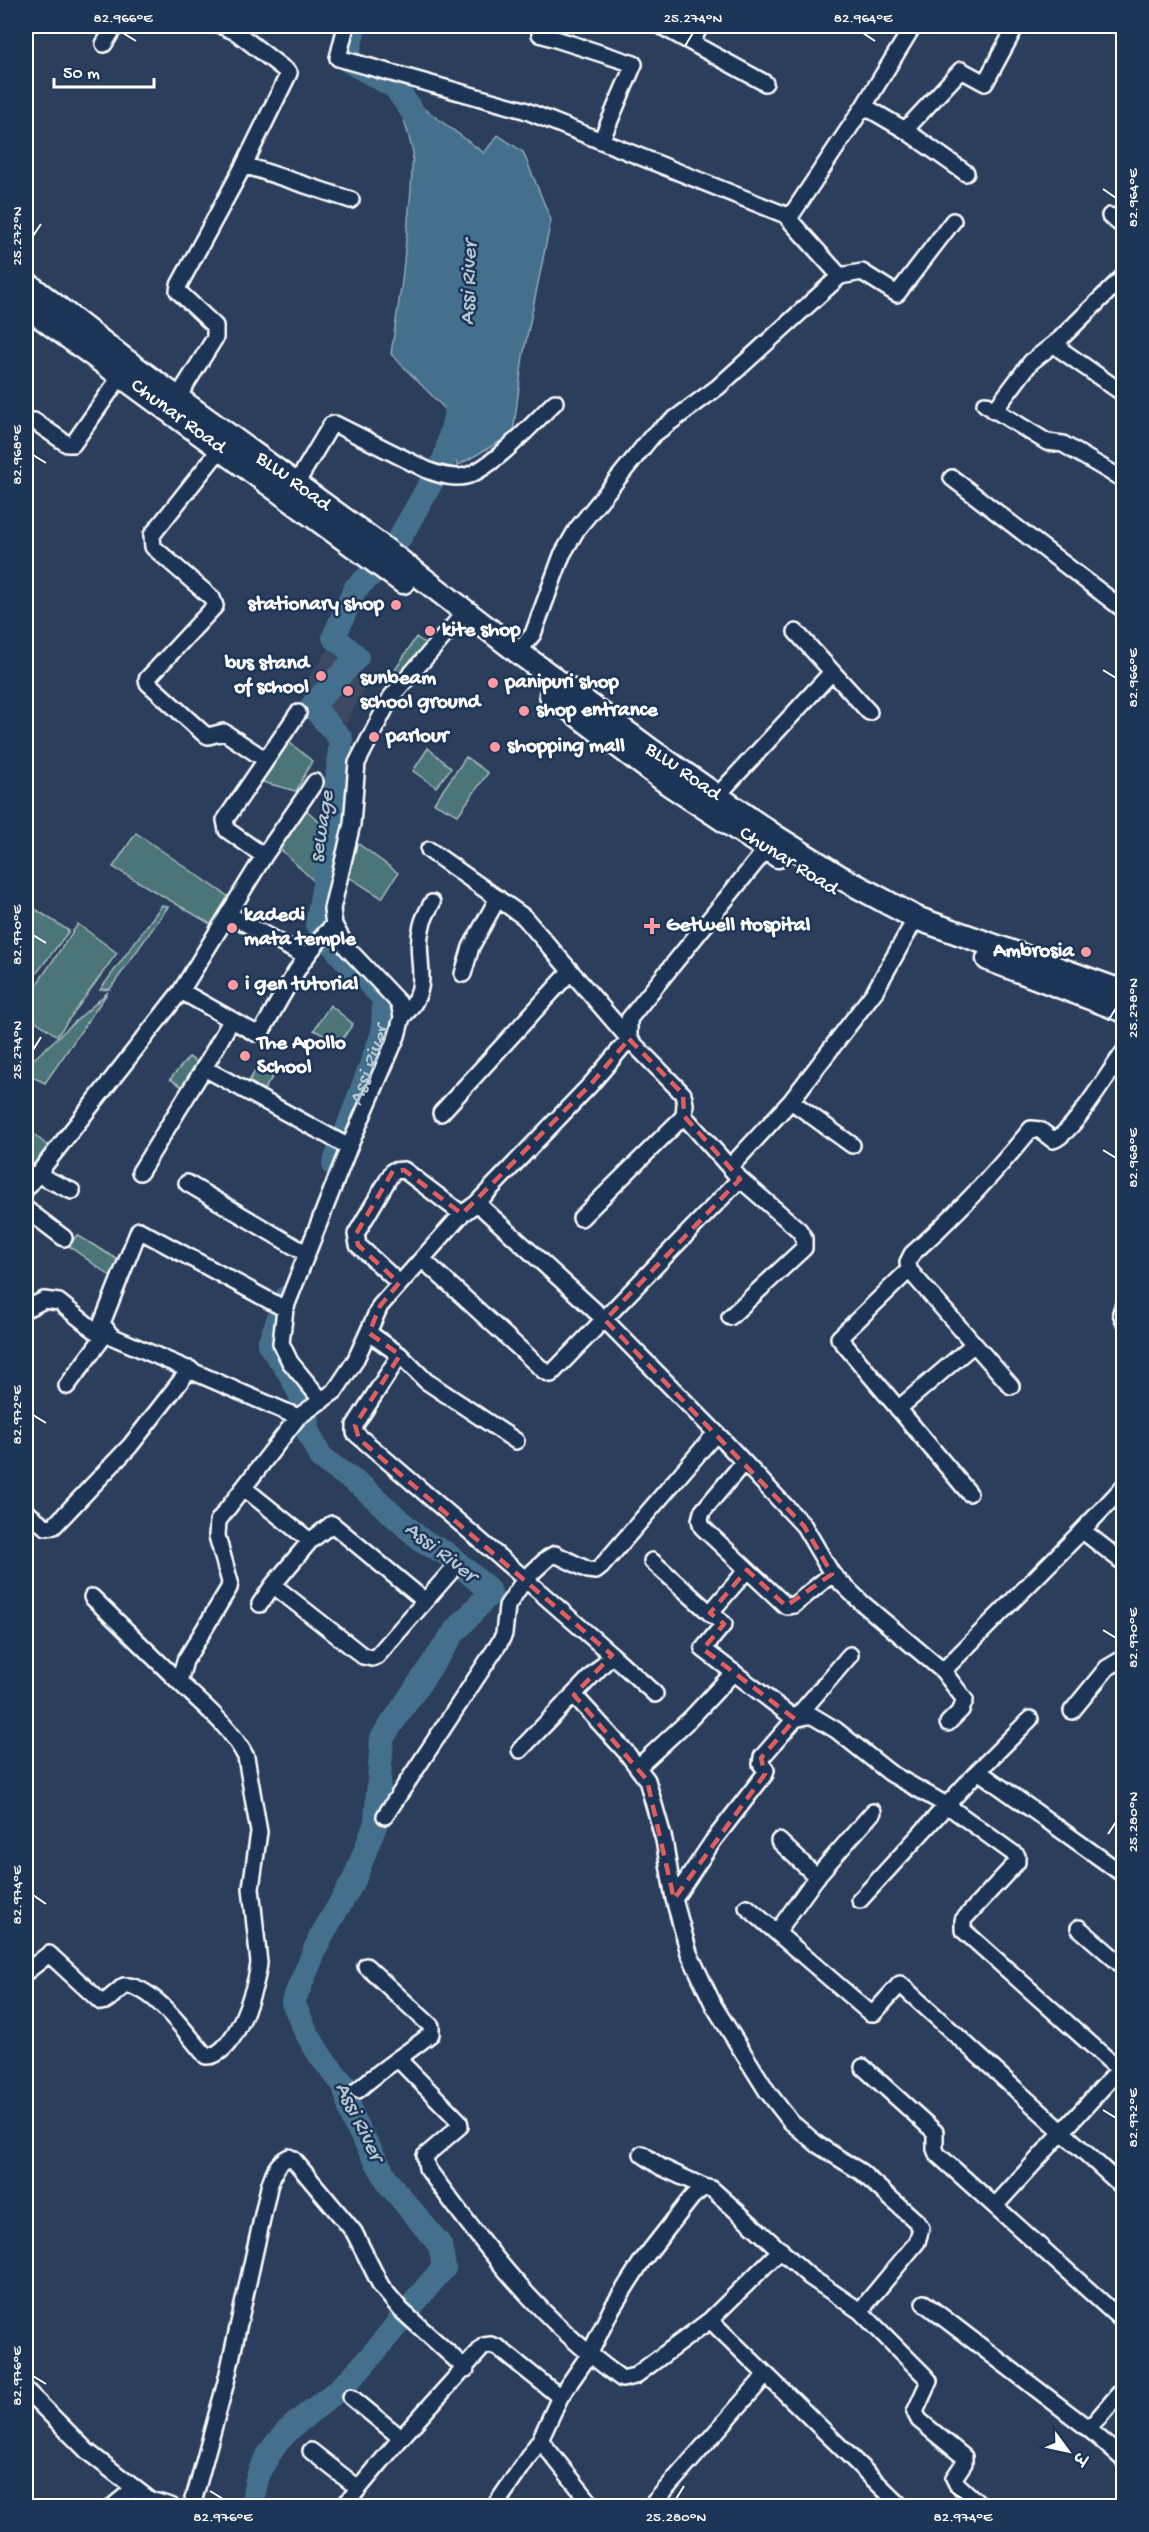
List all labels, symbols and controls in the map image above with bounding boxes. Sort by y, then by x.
text: 82.966°E [93,10,153,28]
text: 25.274°N [664,10,723,28]
text: 82.964°E [834,10,893,28]
scale bar [54,51,154,89]
text: 50 m [63,64,100,85]
text: 82.964°E [1125,168,1143,227]
text: 25.272°N [9,206,27,266]
water label: Assi River [456,236,485,326]
street label: Chunar Road [125,374,232,461]
text: 82.968°E [9,424,27,485]
street label: BLW Road [249,446,337,519]
place label: stationary shop [247,593,385,618]
marker: stationary shop [389,598,403,612]
place label: kite shop [442,619,521,644]
marker: kite shop [423,624,437,638]
text: 82.966°E [1125,648,1143,708]
place label: bus stand of school [224,652,312,701]
place label: sunbeam school ground [360,667,483,716]
marker: bus stand of school [314,669,328,683]
place label: panipuri shop [504,671,620,696]
marker: panipuri shop [486,676,500,690]
marker: sunbeam school ground [341,684,355,698]
place label: shop entrance [536,699,659,724]
marker: shop entrance [517,704,531,718]
place label: parlour [385,725,451,750]
marker: parlour [367,730,381,744]
place label: shopping mall [507,735,625,760]
street label: BLW Road [639,737,727,808]
marker: shopping mall [488,740,502,754]
water label: sewage [304,787,342,865]
street label: Chunar Road [734,822,844,903]
text: 82.970°E [9,904,27,965]
place label: kadedi mata temple [244,904,357,953]
place label: Getwell Hospital [666,914,811,939]
marker: Getwell Hospital [643,917,661,935]
marker: kadedi mata temple [225,921,239,935]
place label: Ambrosia [992,940,1075,965]
marker: Ambrosia [1079,945,1093,959]
place label: i gen tutorial [245,973,359,998]
marker: i gen tutorial [226,978,240,992]
text: 25.278°N [1125,978,1143,1038]
text: 25.274°N [9,1020,27,1079]
water label: Assi River [344,1021,396,1110]
place label: The Apollo School [255,1032,346,1081]
marker: The Apollo School [238,1049,252,1063]
text: 82.968°E [1125,1127,1143,1188]
text: 82.972°E [9,1385,27,1445]
water label: Assi River [399,1517,485,1592]
text: 82.970°E [1125,1607,1143,1668]
text: 25.280°N [1125,1792,1143,1852]
text: 82.974°E [9,1865,27,1924]
water label: Assi River [328,2078,390,2169]
text: 82.972°E [1125,2088,1143,2148]
text: 82.976°E [9,2346,27,2406]
north arrow [1038,2421,1098,2481]
text: उ [1066,2446,1090,2468]
text: 82.976°E [193,2509,253,2527]
text: 25.280°N [646,2509,706,2527]
text: 82.974°E [934,2509,993,2527]

